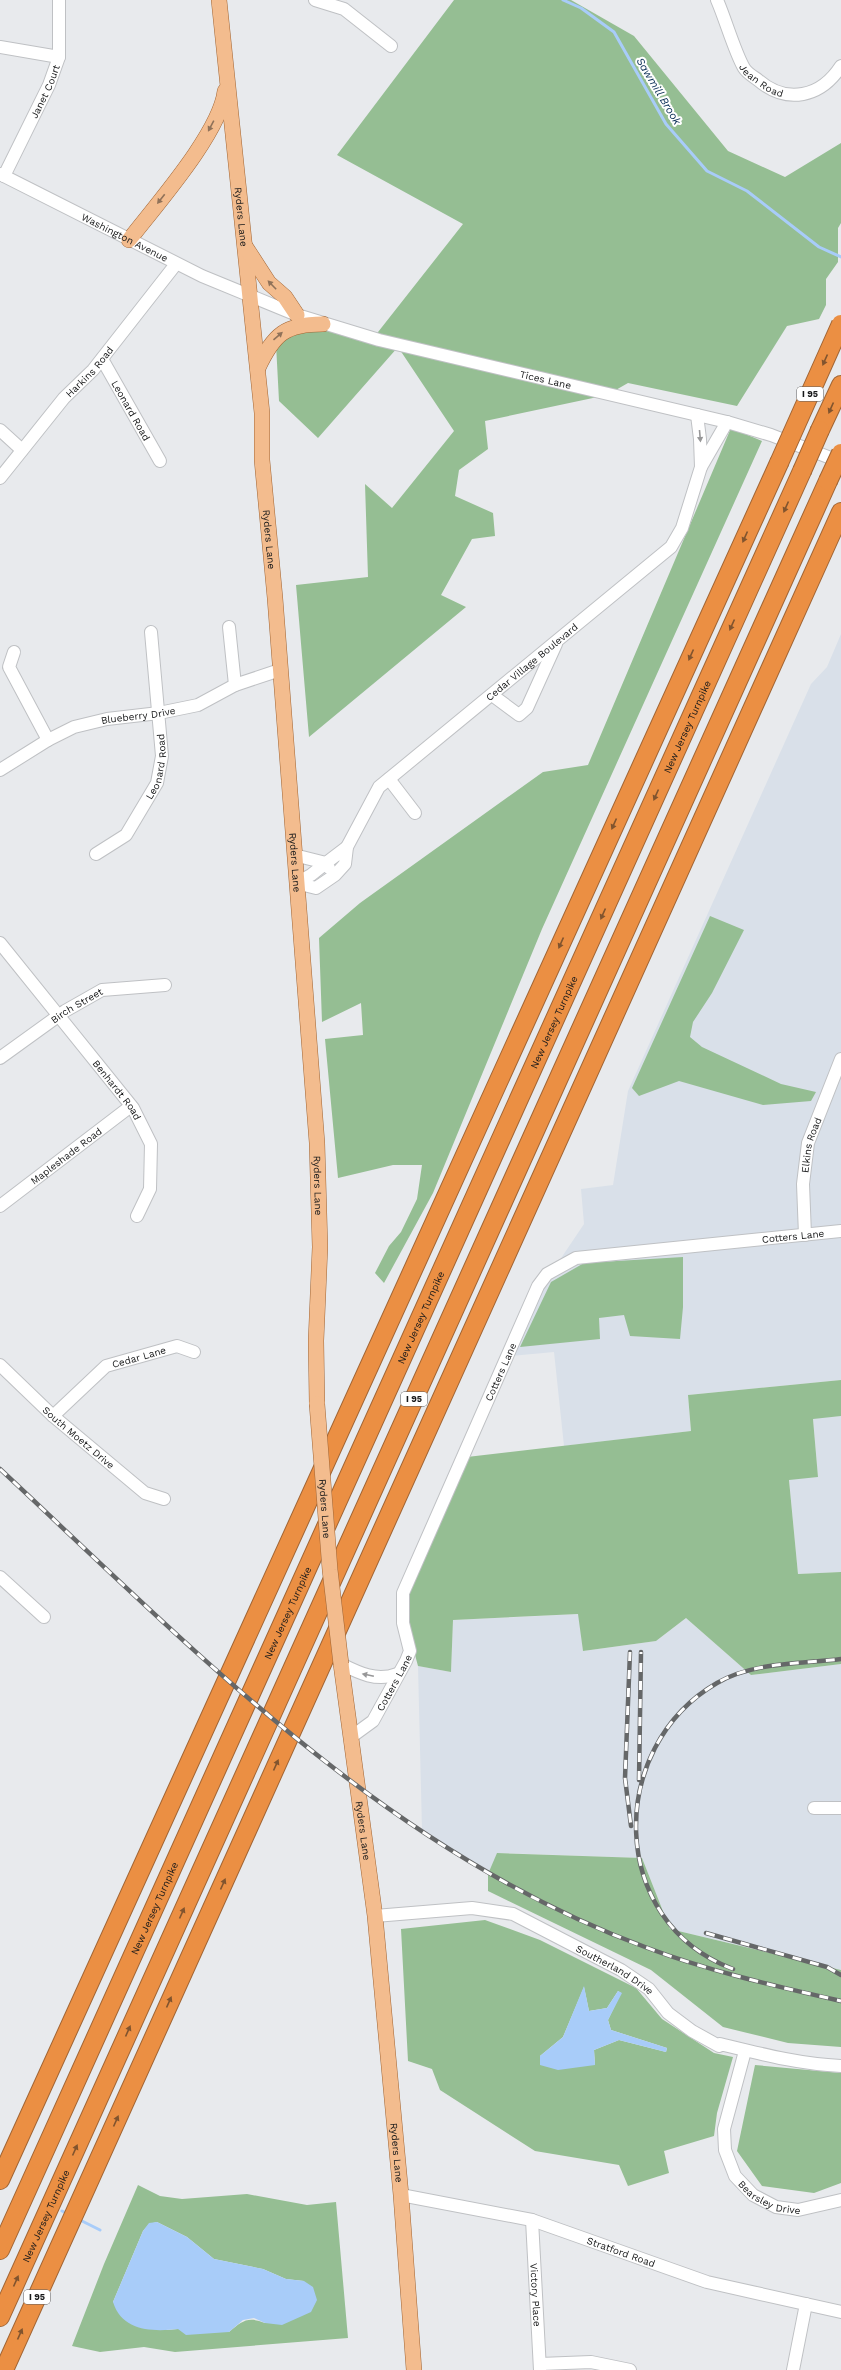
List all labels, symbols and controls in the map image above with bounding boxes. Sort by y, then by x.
water label: Sawmill Brook [633,55,684,128]
street label: Jean Road [737,62,785,99]
street label: Janet Court [28,63,62,120]
one-way arrow [208,120,214,132]
street label: Ryders Lane [233,187,250,247]
one-way arrow [157,193,166,204]
street label: Washington Avenue [80,211,170,264]
one-way arrow [268,280,277,290]
one-way arrow [273,332,284,341]
street label: Harkins Road [64,344,115,399]
one-way arrow [822,354,828,366]
street label: Tices Lane [519,368,573,391]
street label: Leonard Road [109,378,152,443]
road number: I 95 [797,387,823,401]
one-way arrow [828,402,834,413]
one-way arrow [696,430,703,442]
one-way arrow [783,501,789,513]
street label: Ryders Lane [261,509,277,570]
one-way arrow [742,531,748,542]
one-way arrow [729,620,735,631]
street label: Cedar Village Boulevard [484,621,580,703]
one-way arrow [688,649,694,661]
street label: New Jersey Turnpike [662,679,713,775]
street label: Blueberry Drive [100,705,177,726]
street label: Leonard Road [144,733,168,801]
one-way arrow [653,789,659,801]
one-way arrow [611,819,617,830]
street label: Ryders Lane [287,832,303,893]
one-way arrow [599,908,605,920]
one-way arrow [557,937,563,949]
street label: New Jersey Turnpike [528,974,580,1070]
street label: Birch Street [49,986,105,1026]
street label: Benhardt Road [91,1058,143,1122]
street label: Elkins Road [799,1116,824,1173]
street label: Mapleshade Road [29,1125,104,1187]
street label: Ryders Lane [311,1156,324,1216]
street label: Cotters Lane [761,1228,825,1245]
street label: New Jersey Turnpike [395,1269,447,1366]
street label: Cotters Lane [483,1341,518,1403]
street label: Cedar Lane [111,1344,167,1370]
road number: I 95 [401,1392,427,1406]
street label: South Moetz Drive [40,1404,117,1471]
street label: Ryders Lane [317,1478,333,1539]
street label: New Jersey Turnpike [262,1565,313,1661]
street label: Cotters Lane [375,1653,414,1713]
one-way arrow [362,1672,375,1678]
one-way arrow [273,1760,279,1771]
street label: Ryders Lane [354,1800,372,1861]
street label: New Jersey Turnpike [129,1860,180,1956]
one-way arrow [220,1877,226,1889]
one-way arrow [179,1907,185,1918]
street label: Southerland Drive [574,1943,656,1997]
one-way arrow [167,1996,173,2008]
one-way arrow [125,2025,132,2037]
one-way arrow [113,2115,119,2127]
street label: Ryders Lane [388,2122,405,2183]
one-way arrow [72,2144,78,2155]
street label: New Jersey Turnpike [20,2168,72,2264]
street label: Bearsley Drive [736,2178,801,2216]
street label: Stratford Road [585,2235,657,2269]
street label: Victory Place [528,2263,543,2327]
one-way arrow [13,2275,19,2287]
road number: I 95 [24,2290,50,2304]
one-way arrow [17,2329,23,2340]

